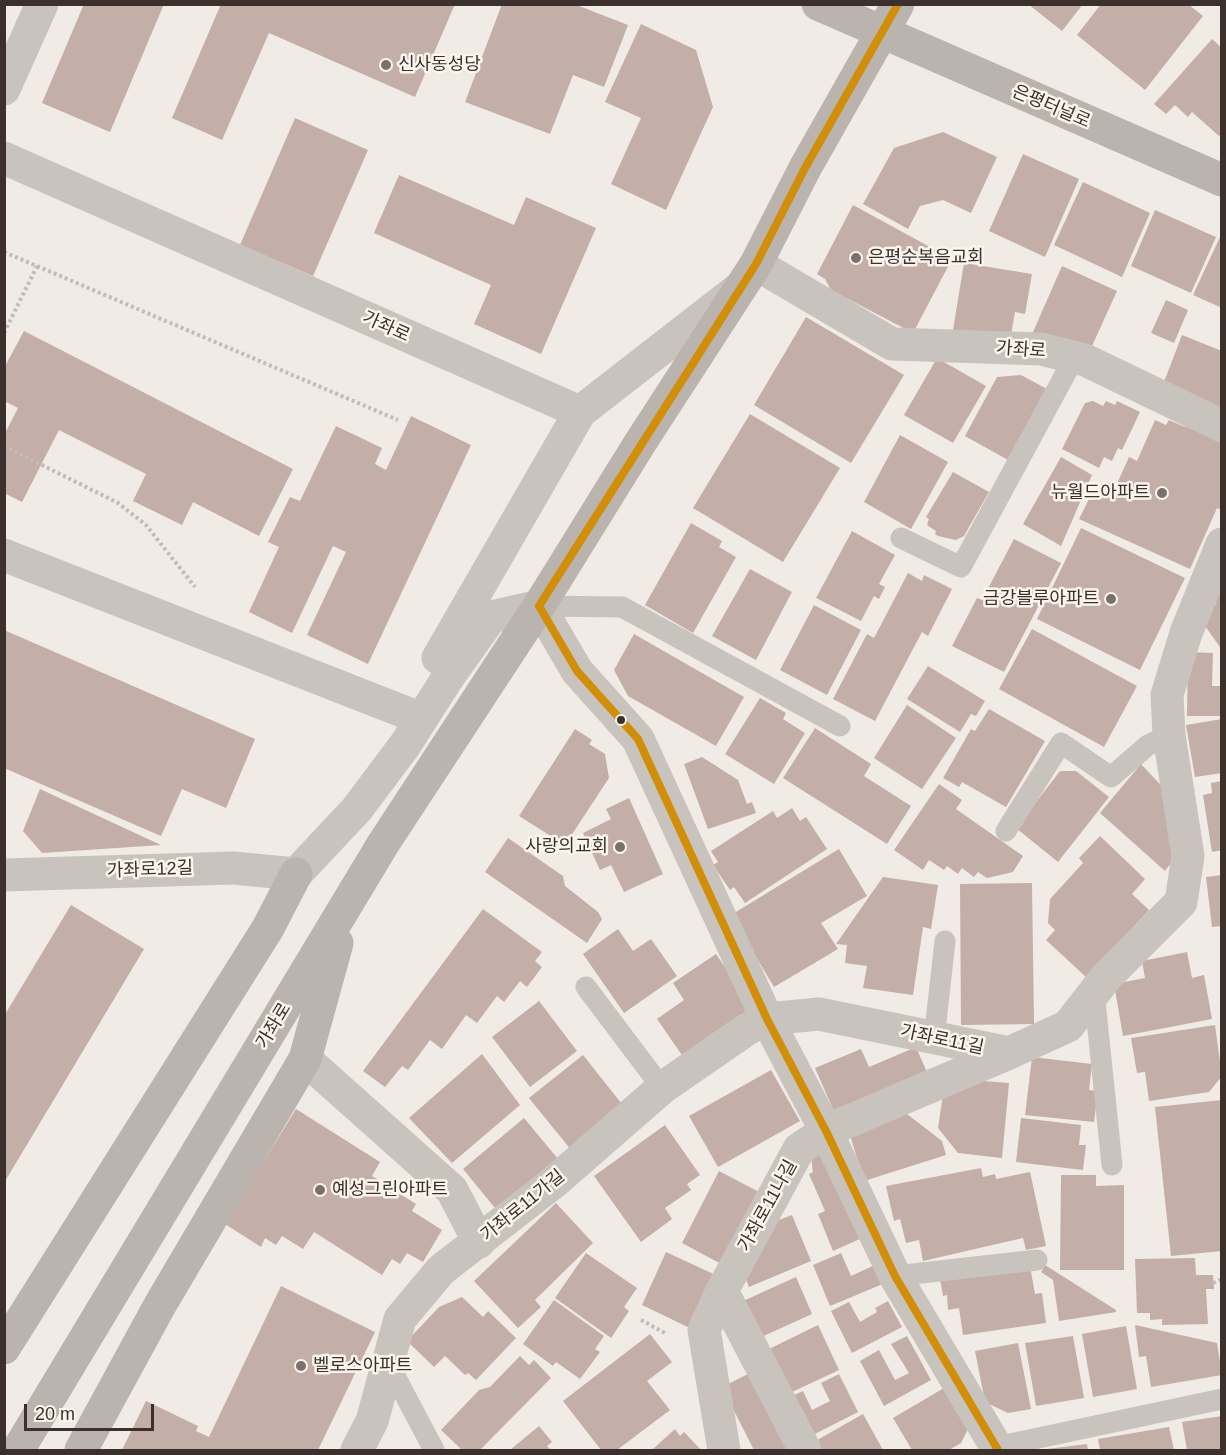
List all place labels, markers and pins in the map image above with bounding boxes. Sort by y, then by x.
place label: 신사동성당 [398,54,481,76]
marker: 신사동성당 [379,58,393,72]
place label: 은평순복음교회 [868,247,984,269]
marker: 은평순복음교회 [849,251,863,265]
place label: 뉴월드아파트 [1051,482,1150,504]
marker: 뉴월드아파트 [1155,486,1169,500]
place label: 금강블루아파트 [983,588,1099,610]
marker: 금강블루아파트 [1104,592,1118,606]
unlabelled marker [615,714,627,726]
place label: 사랑의교회 [525,836,608,858]
marker: 사랑의교회 [613,840,627,854]
place label: 예성그린아파트 [332,1179,448,1201]
marker: 예성그린아파트 [313,1183,327,1197]
place label: 벨로스아파트 [313,1355,412,1377]
marker: 벨로스아파트 [294,1359,308,1373]

